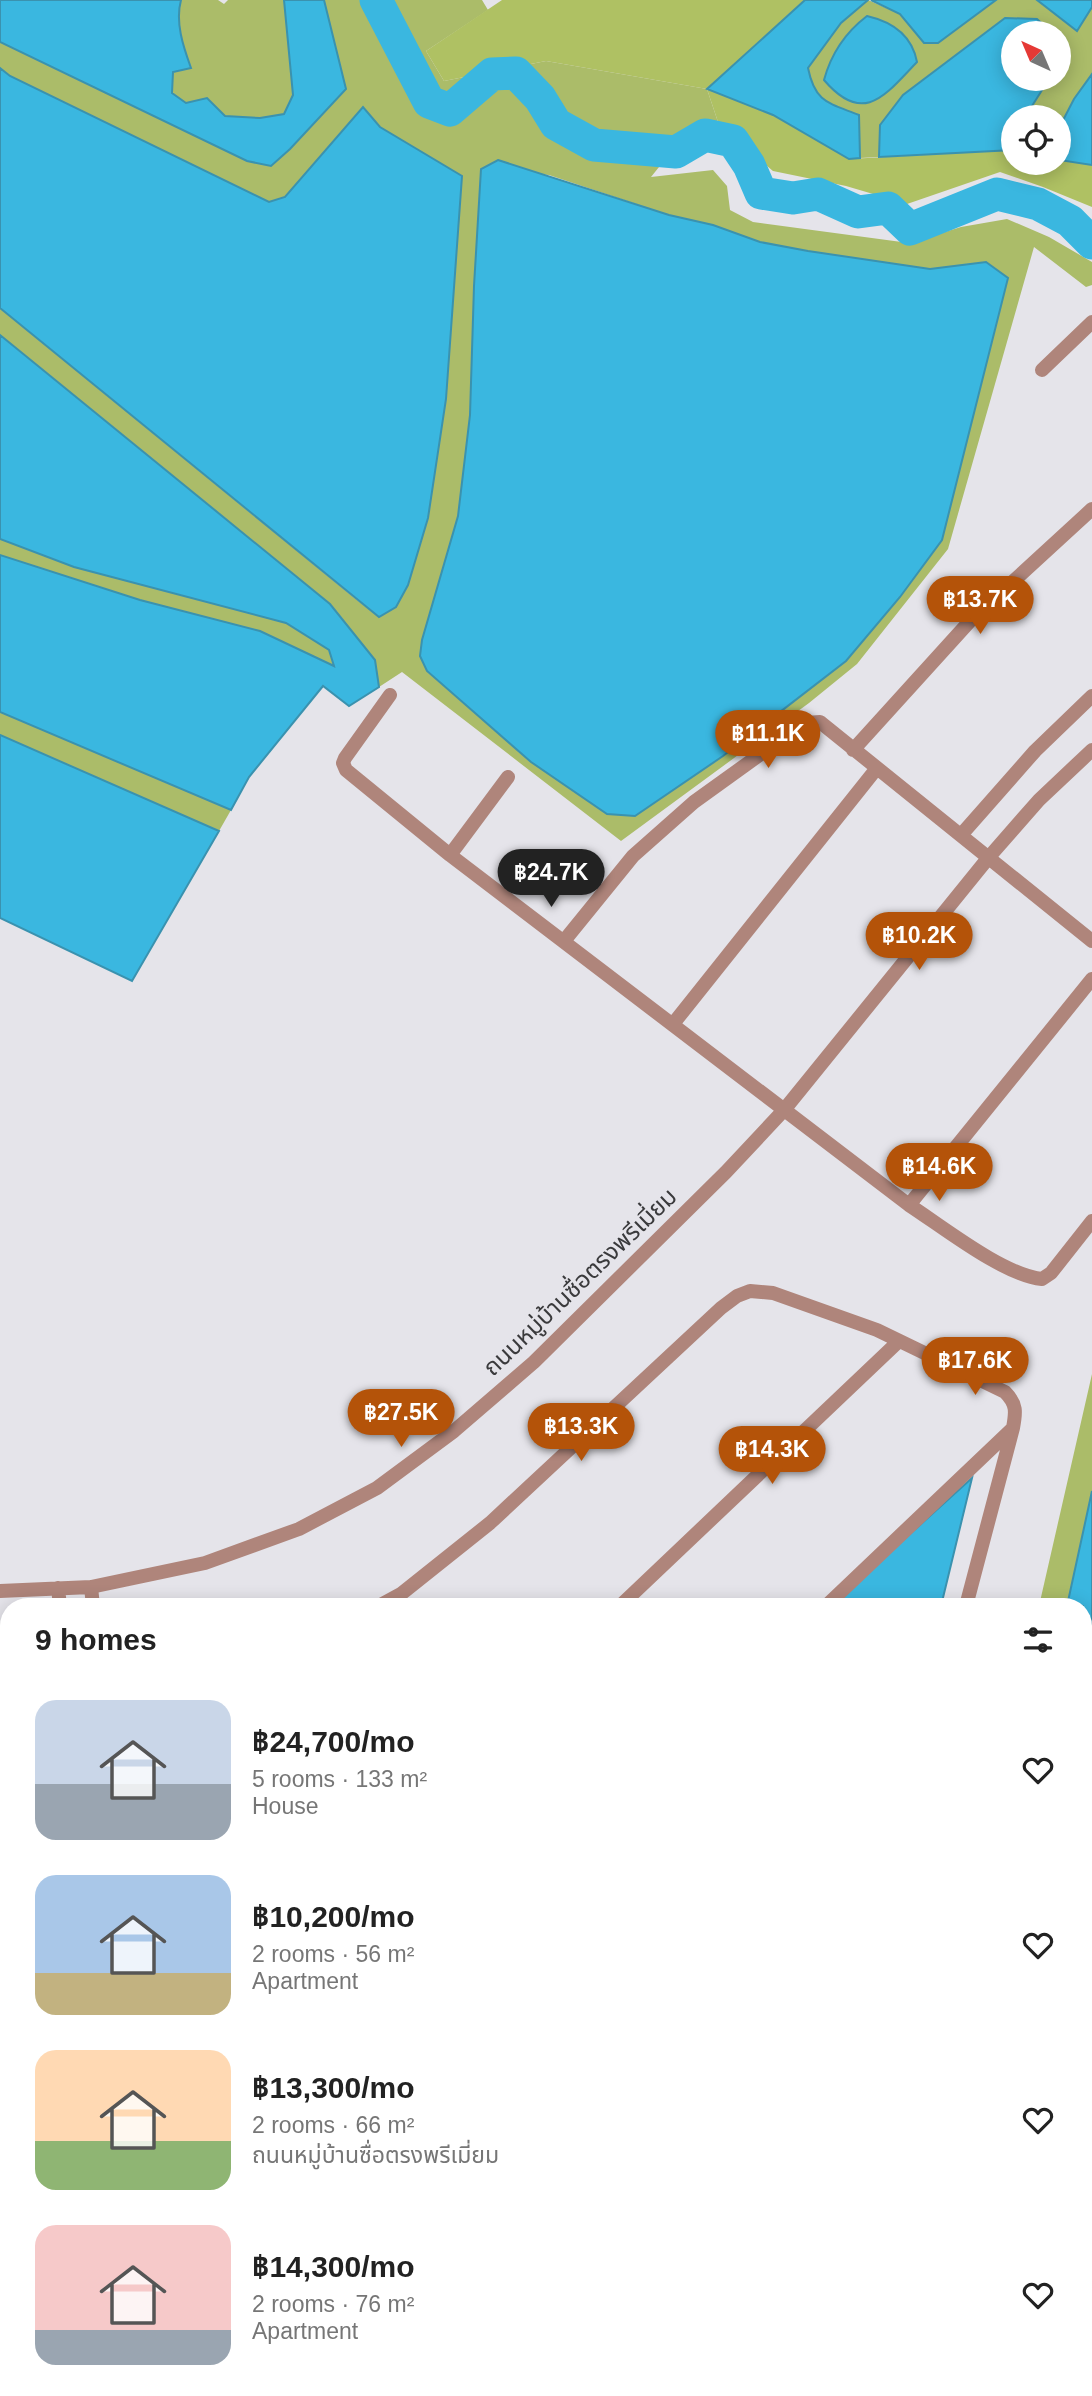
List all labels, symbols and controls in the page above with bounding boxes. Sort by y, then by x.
north arrow [1001,21,1071,91]
map controls [1001,21,1071,175]
button: locate [1001,105,1071,175]
pin: ฿13.7K [923,576,1037,636]
text: ฿13.7K [943,586,1017,612]
pin: ฿11.1K [711,710,825,770]
text: ฿11.1K [731,720,805,746]
pin: ฿24.7K [494,850,608,909]
text: ฿24.7K [514,859,588,885]
pin: ฿10.2K [862,912,976,972]
text: ฿10.2K [882,922,956,948]
pin: ฿14.6K [882,1144,996,1203]
text: ฿14.6K [902,1153,976,1179]
street label: ถนนหมู่บ้านซื่อตรงพรีเมี่ยม [475,1180,683,1382]
pin: ฿17.6K [918,1338,1032,1397]
text: ฿17.6K [938,1347,1012,1373]
pin: ฿27.5K [344,1390,458,1449]
text: ฿27.5K [364,1399,438,1425]
pin: ฿13.3K [524,1404,638,1463]
text: ฿13.3K [544,1413,618,1439]
pin: ฿14.3K [715,1426,829,1486]
text: ฿14.3K [735,1436,809,1462]
icon: filters [1019,1621,1057,1659]
text: 9 homes [35,1623,157,1656]
text: ฿24,700/mo [252,1725,415,1758]
icon: home [91,1728,175,1812]
icon: heart [1019,1751,1057,1789]
text: 5 rooms · 133 m² [252,1766,427,1792]
text: House [252,1793,318,1819]
text: ฿10,200/mo [252,1900,415,1933]
icon: home [91,1903,175,1987]
icon: heart [1019,1926,1057,1964]
text: 2 rooms · 56 m² [252,1941,414,1967]
text: Apartment [252,1968,358,1994]
text: ฿13,300/mo [252,2071,415,2104]
icon: home [91,2078,175,2162]
icon: heart [1019,2101,1057,2139]
text: 2 rooms · 66 m² [252,2112,414,2138]
text: ถนนหมู่บ้านซื่อตรงพรีเมี่ยม [252,2142,499,2168]
text: ฿14,300/mo [252,2250,415,2283]
icon: home [91,2253,175,2337]
icon: heart [1019,2276,1057,2314]
text: 2 rooms · 76 m² [252,2291,414,2317]
text: Apartment [252,2318,358,2344]

